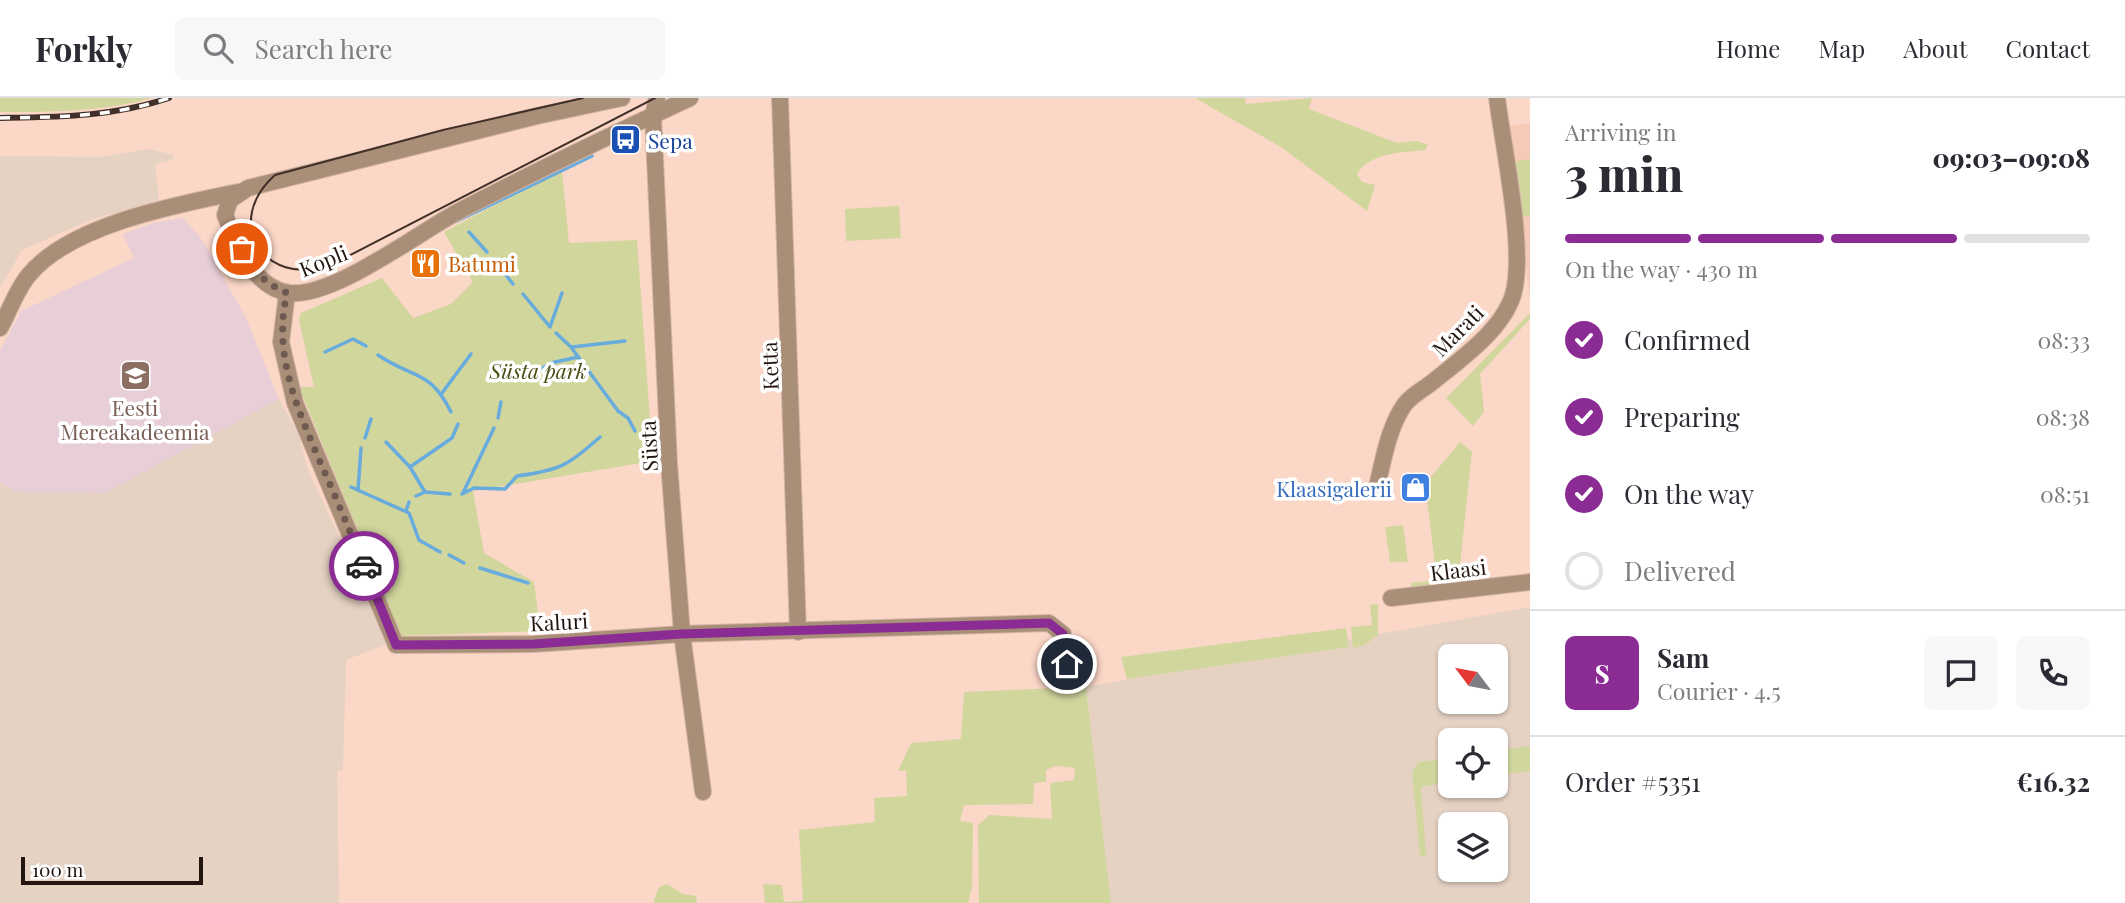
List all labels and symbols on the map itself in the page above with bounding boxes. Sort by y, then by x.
bus stop icon: Sepa [608,123,642,157]
place label: Sepa [648,126,693,154]
pin [212,219,272,279]
street label: Kopli [295,238,351,282]
restaurant icon: Batumi [408,246,442,280]
place label: Batumi [448,249,516,277]
street label: Marati [1425,298,1489,362]
street label: Ketta [754,341,784,391]
park label: Süsta park [488,356,587,384]
school or university icon: Eesti Mereakadeemia [118,358,152,392]
place label: Eesti Mereakadeemia [60,393,210,445]
street label: Süsta [633,419,663,472]
shop icon: Klaasigalerii [1398,471,1432,505]
place label: Klaasigalerii [1276,474,1392,502]
courier [329,531,399,601]
street label: Klaasi [1428,552,1488,586]
street label: Kaluri [529,606,589,636]
pin [1037,634,1097,694]
north arrow [1438,644,1508,714]
scale bar [21,854,203,886]

